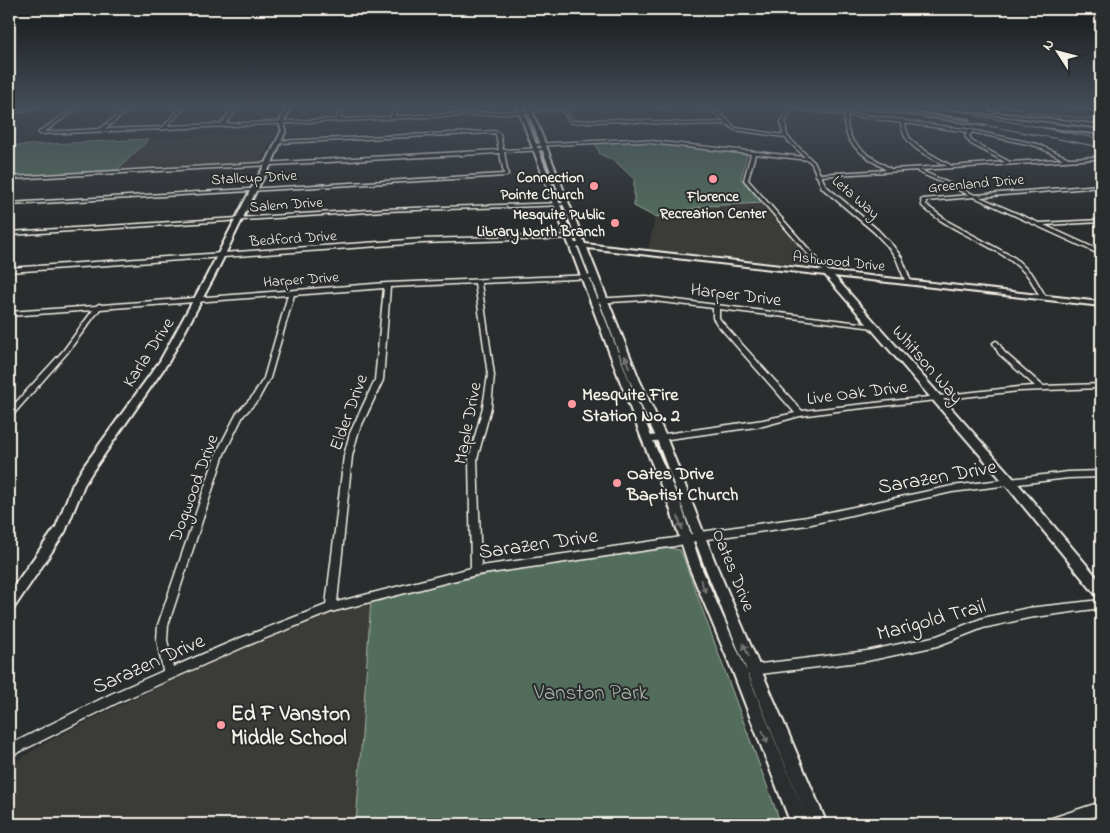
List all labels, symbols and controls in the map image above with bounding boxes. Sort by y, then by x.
north arrow [1032,28,1082,78]
text: N [1037,35,1060,55]
street label: Stallcup Drive [210,165,298,191]
place label: Connection Pointe Church [500,167,585,206]
street label: Greenland Drive [927,169,1025,199]
street label: Leta Way [826,171,884,226]
marker: Florence Recreation Center [707,173,719,185]
marker: Connection Pointe Church [588,180,600,192]
place label: Florence Recreation Center [659,186,767,225]
street label: Salem Drive [249,191,324,219]
place label: Mesquite Public Library North Branch [477,204,605,245]
marker: Mesquite Public Library North Branch [609,217,621,229]
street label: Bedford Drive [248,225,338,253]
street label: Ashwood Drive [792,246,886,278]
street label: Harper Drive [262,266,340,294]
street label: Harper Drive [689,278,784,315]
street label: Karla Drive [117,312,183,393]
street label: Whitson Way [885,320,968,411]
one-way arrow [623,354,630,369]
street label: Elder Drive [324,370,376,455]
street label: Live Oak Drive [805,375,910,413]
street label: Maple Drive [448,379,490,467]
place label: Mesquite Fire Station No. 2 [582,383,680,430]
marker: Mesquite Fire Station No. 2 [566,398,578,410]
street label: Dogwood Drive [163,430,228,548]
street label: Sarazen Drive [875,453,1000,503]
place label: Oates Drive Baptist Church [626,462,739,509]
marker: Oates Drive Baptist Church [611,477,623,489]
one-way arrow [677,516,685,531]
street label: Sarazen Drive [477,522,601,568]
street label: Oates Drive [704,526,761,617]
one-way arrow [700,579,708,593]
street label: Marigold Trail [874,592,990,652]
street label: Sarazen Drive [88,626,210,703]
one-way arrow [742,642,750,657]
park label: Vanston Park [533,679,649,709]
place label: Ed F Vanston Middle School [231,700,350,754]
marker: Ed F Vanston Middle School [215,719,227,731]
one-way arrow [762,729,769,744]

